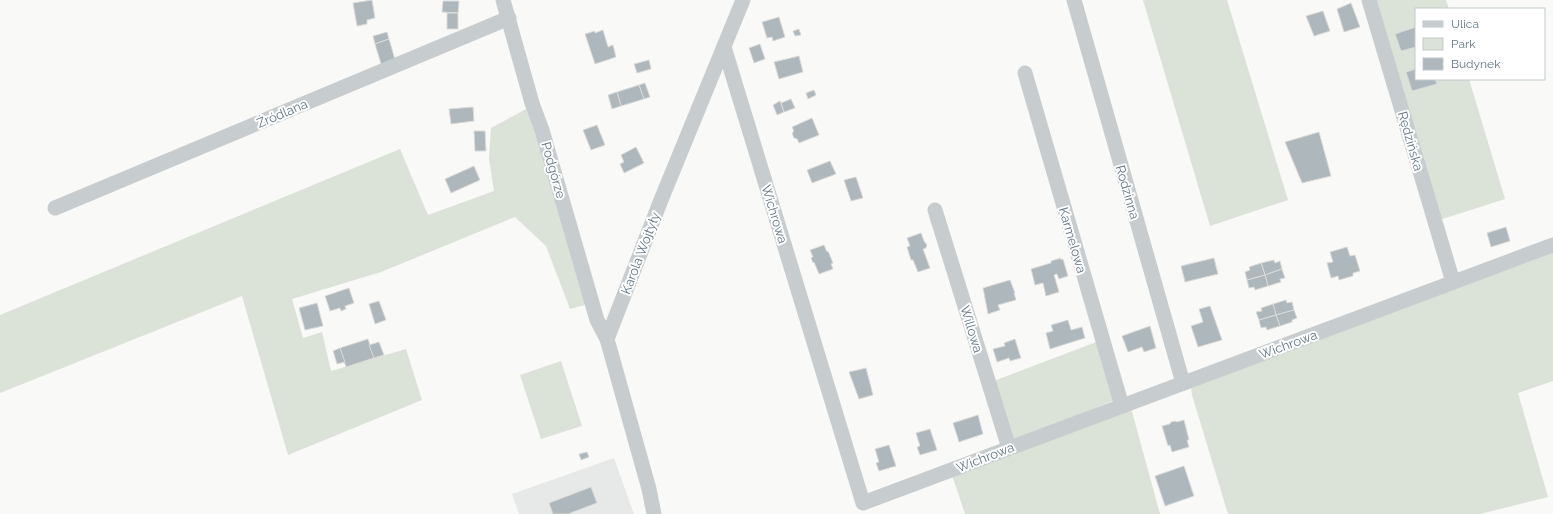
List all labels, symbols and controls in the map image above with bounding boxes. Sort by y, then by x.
legend [1415,8,1545,80]
text: Ulica [1451,17,1479,31]
text: Park [1451,37,1476,51]
text: Budynek [1451,57,1501,71]
street label: Źródlana [255,96,310,131]
street label: Rędzińska [1395,110,1426,173]
street label: Podgórze [538,140,569,200]
street label: Rodzinna [1113,163,1142,221]
street label: Wichrowa [759,183,791,245]
street label: Karmelowa [1056,205,1089,275]
street label: Karola Wojtyły [618,210,663,296]
street label: Willowa [957,304,986,355]
street label: Wichrowa [1257,327,1319,362]
street label: Wichrowa [954,440,1016,475]

